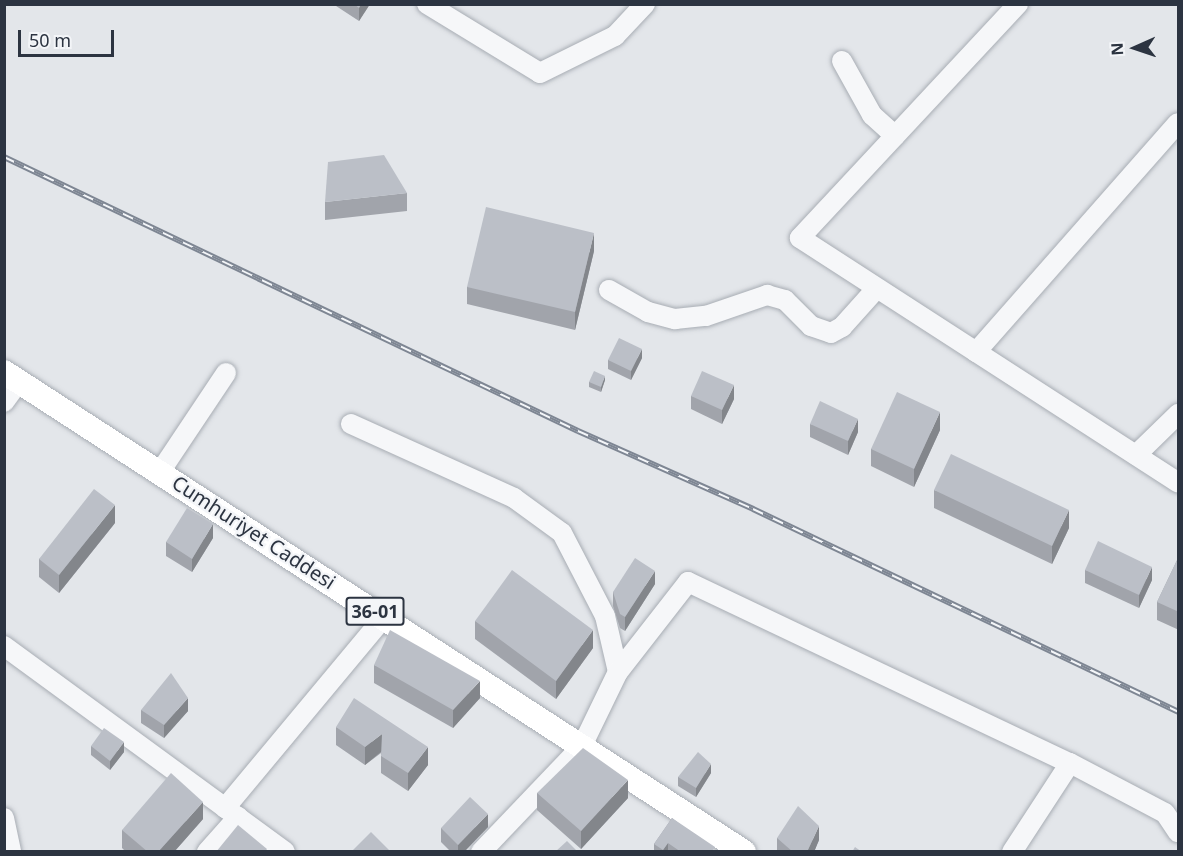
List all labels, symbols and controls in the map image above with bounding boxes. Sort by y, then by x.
scale bar [21,18,117,56]
north arrow [1105,18,1165,78]
text: 50 m [29,28,71,52]
text: N [1106,42,1128,56]
street label: Cumhuriyet Caddesi [168,470,340,594]
road number: 36-01 [345,596,405,626]

